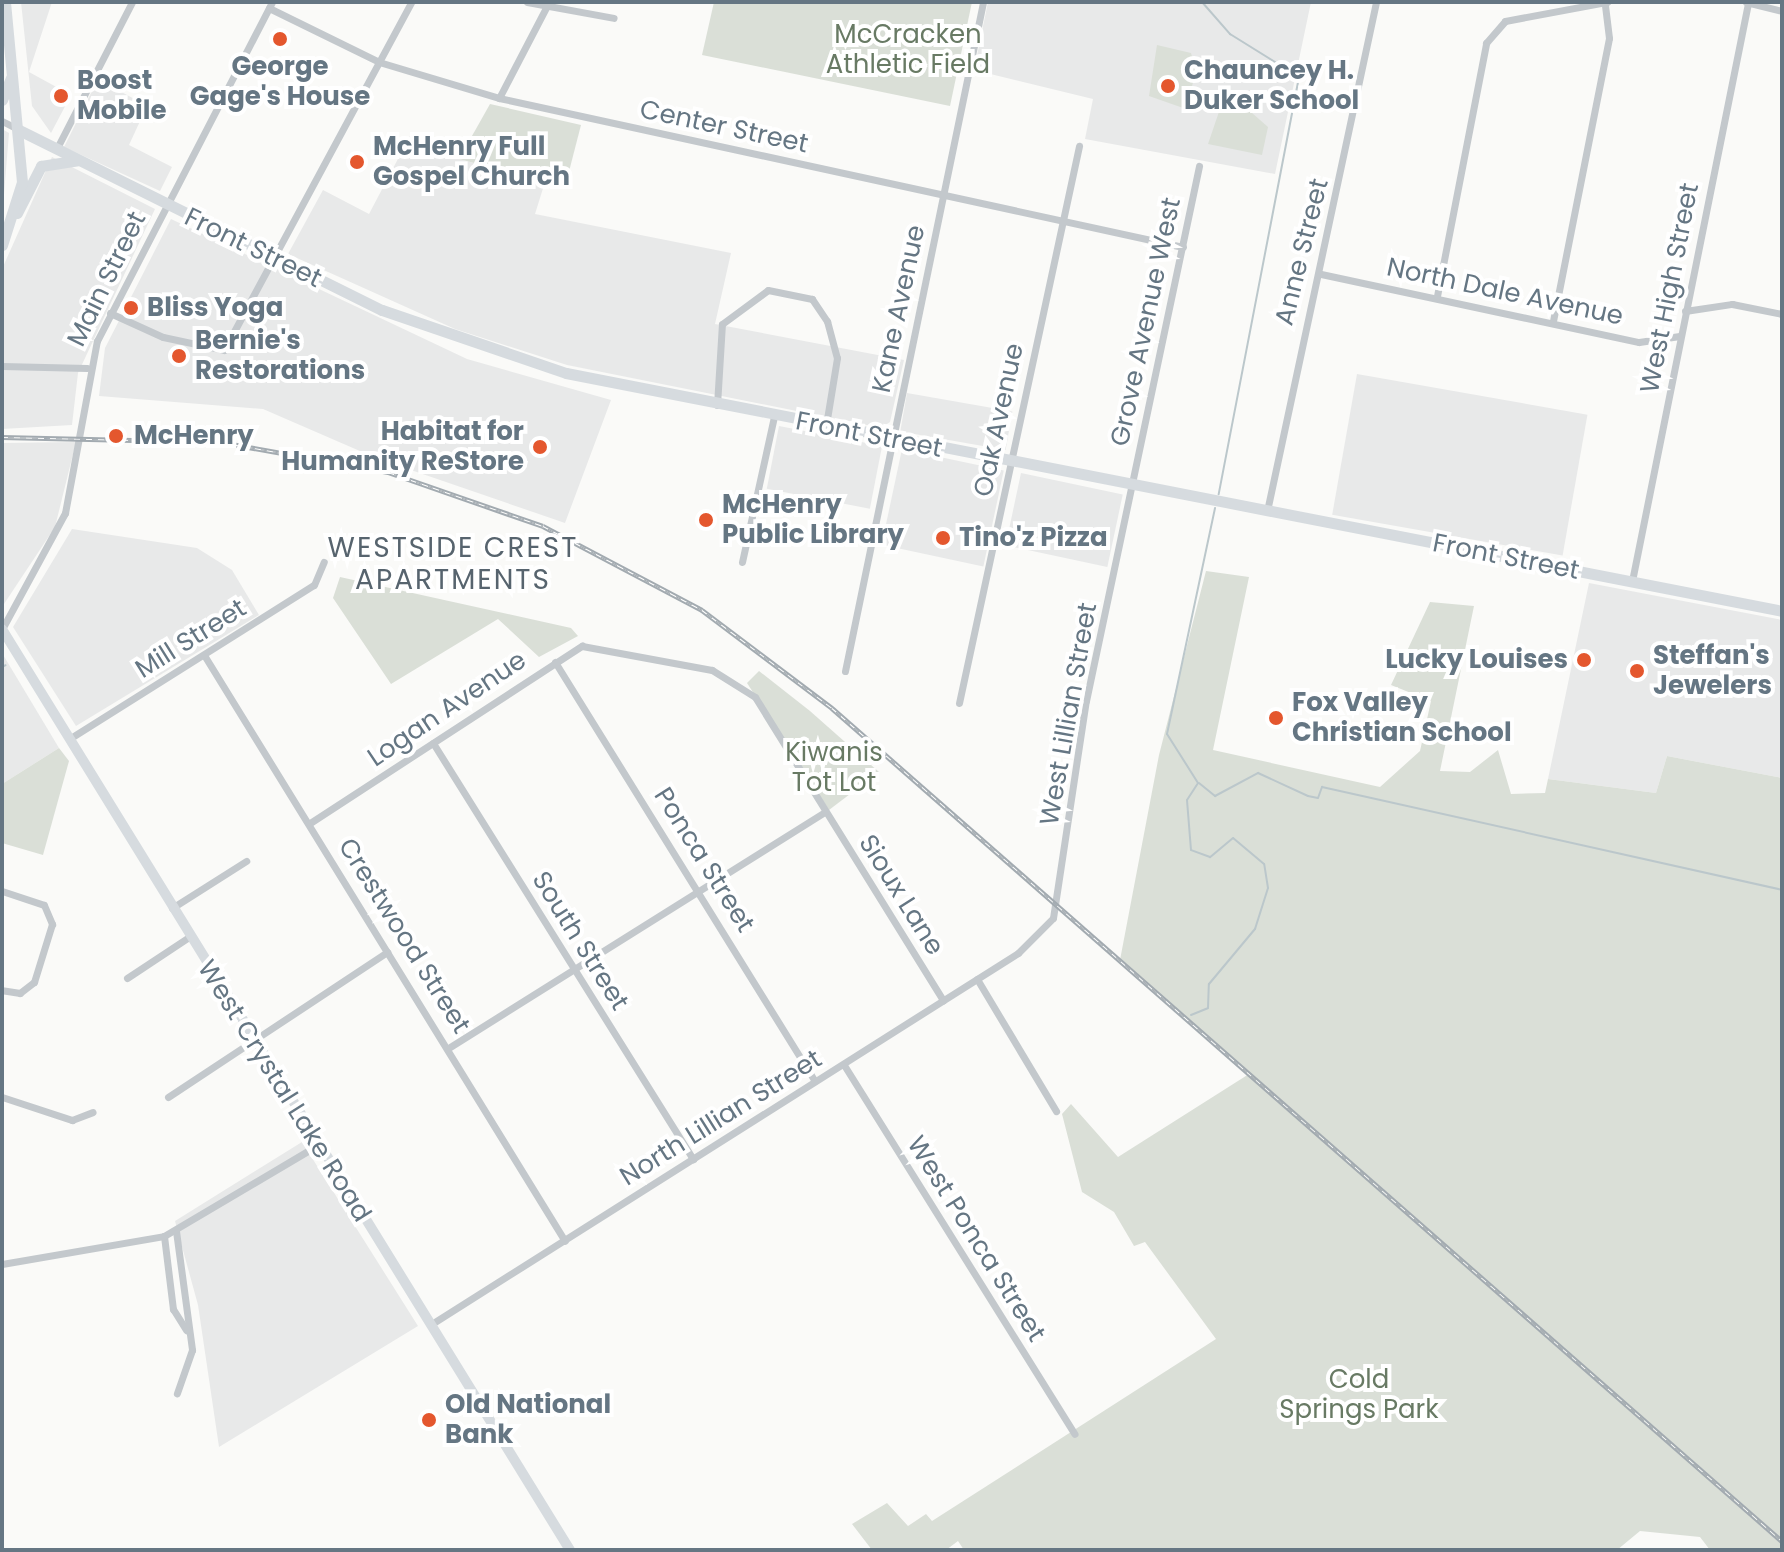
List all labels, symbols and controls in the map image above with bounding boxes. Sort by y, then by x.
park label: McCracken Athletic Field [826,19,990,80]
marker: George Gage's House [271,30,289,48]
place label: George Gage's House [190,51,370,112]
place label: Chauncey H. Duker School [1184,55,1359,116]
place label: Boost Mobile [77,65,166,126]
marker: Chauncey H. Duker School [1159,77,1177,95]
marker: Boost Mobile [52,87,70,105]
street label: Center Street [637,94,811,160]
place label: McHenry Full Gospel Church [373,131,570,192]
marker: McHenry Full Gospel Church [348,153,366,171]
street label: Anne Street [1269,175,1335,329]
street label: West High Street [1634,180,1706,396]
street label: Grove Avenue West [1104,195,1188,449]
street label: Front Street [179,201,327,295]
street label: Main Street [61,207,153,351]
street label: Kane Avenue [866,222,932,396]
street label: North Dale Avenue [1384,252,1626,332]
place label: Bliss Yoga [147,292,283,324]
marker: Bliss Yoga [122,299,140,317]
place label: Bernie's Restorations [195,325,365,386]
street label: Oak Avenue [968,340,1030,500]
marker: Bernie's Restorations [170,347,188,365]
street label: Front Street [793,406,945,464]
place label: Habitat for Humanity ReStore [281,416,524,478]
place label: McHenry [134,420,254,452]
marker: McHenry [105,425,127,447]
marker: Habitat for Humanity ReStore [531,438,549,456]
place label: McHenry Public Library [722,489,904,550]
marker: McHenry Public Library [697,511,715,529]
place label: Tino'z Pizza [959,522,1108,554]
street label: Front Street [1430,528,1582,586]
marker: Tino'z Pizza [934,529,952,547]
district label: WESTSIDE CREST APARTMENTS [328,531,578,597]
street label: Mill Street [130,593,252,685]
street label: West Lillian Street [1034,600,1104,828]
place label: Steffan's Jewelers [1653,640,1772,702]
place label: Lucky Louises [1385,644,1568,676]
street label: Logan Avenue [362,645,532,773]
marker: Lucky Louises [1575,651,1593,669]
marker: Steffan's Jewelers [1628,662,1646,680]
place label: Fox Valley Christian School [1292,687,1512,748]
marker: Fox Valley Christian School [1267,709,1285,727]
park label: Kiwanis Tot Lot [785,737,883,798]
street label: Ponca Street [647,782,761,938]
street label: Sioux Lane [852,829,950,961]
street label: Crestwood Street [331,833,477,1039]
street label: South Street [525,866,635,1016]
street label: West Crystal Lake Road [191,954,377,1228]
street label: North Lillian Street [614,1043,828,1193]
street label: West Ponca Street [900,1131,1052,1347]
park label: Cold Springs Park [1279,1364,1439,1426]
place label: Old National Bank [445,1389,611,1450]
marker: Old National Bank [420,1411,438,1429]

